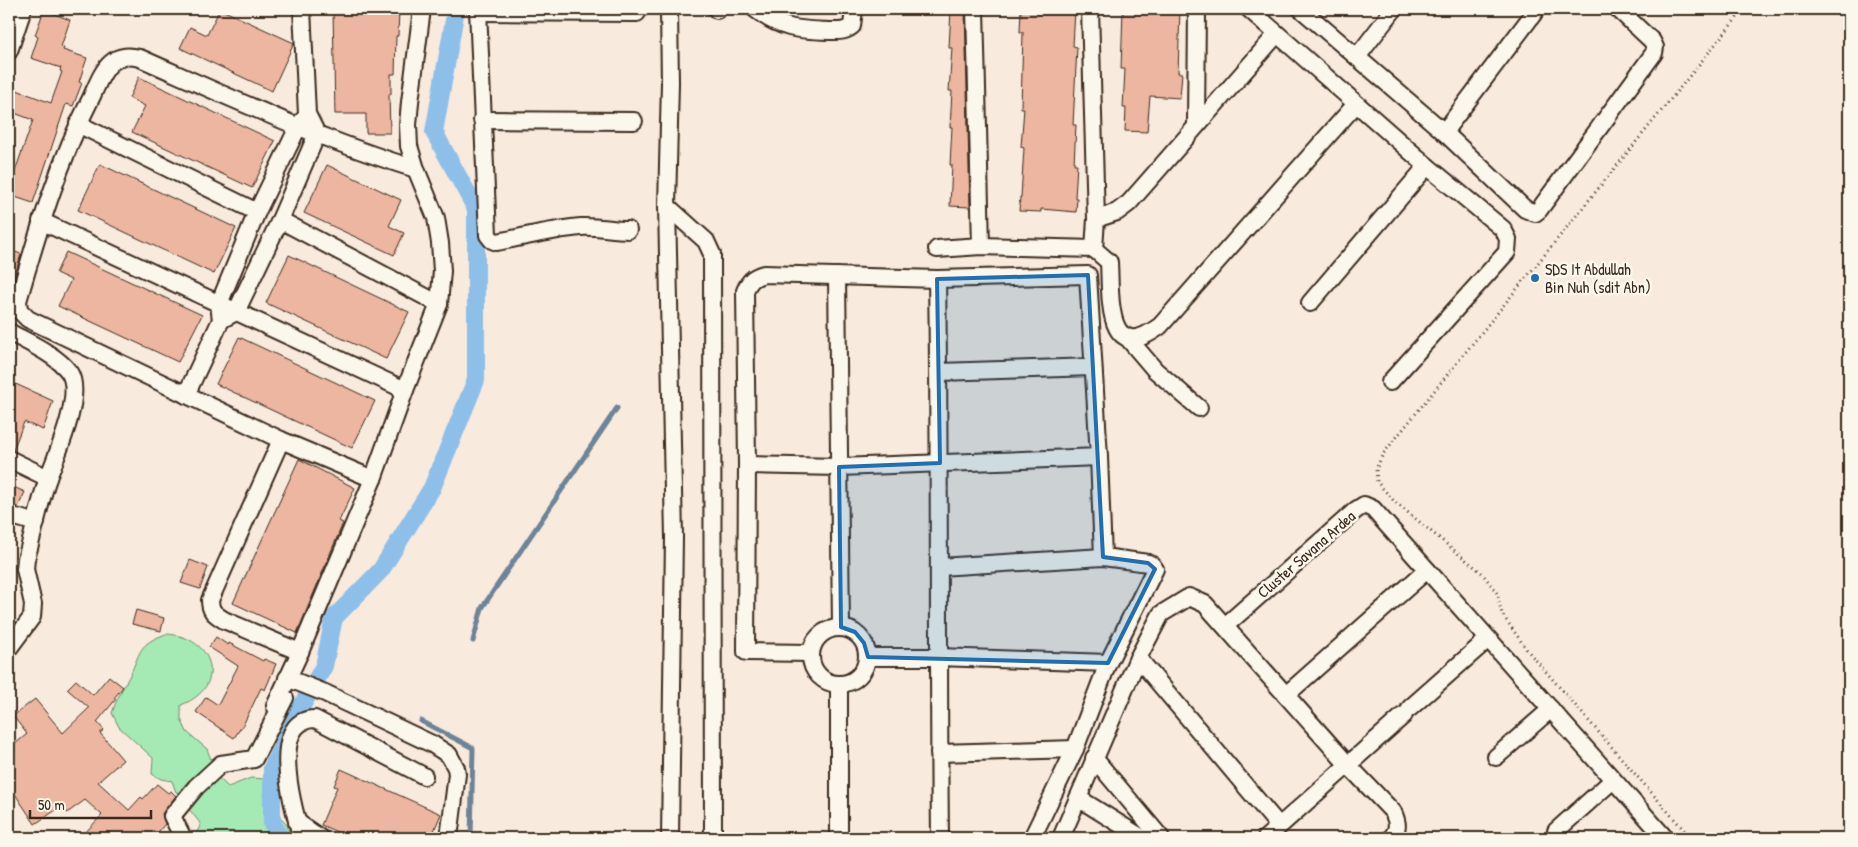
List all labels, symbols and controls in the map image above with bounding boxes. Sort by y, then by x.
place label: SDS It Abdullah Bin Nuh (sdit Abn) [1545,258,1651,298]
marker: SDS It Abdullah Bin Nuh (sdit Abn) [1529,272,1541,284]
street label: Cluster Savana Ardea [1252,505,1360,603]
scale bar [30,787,151,819]
text: 50 m [38,794,65,815]

